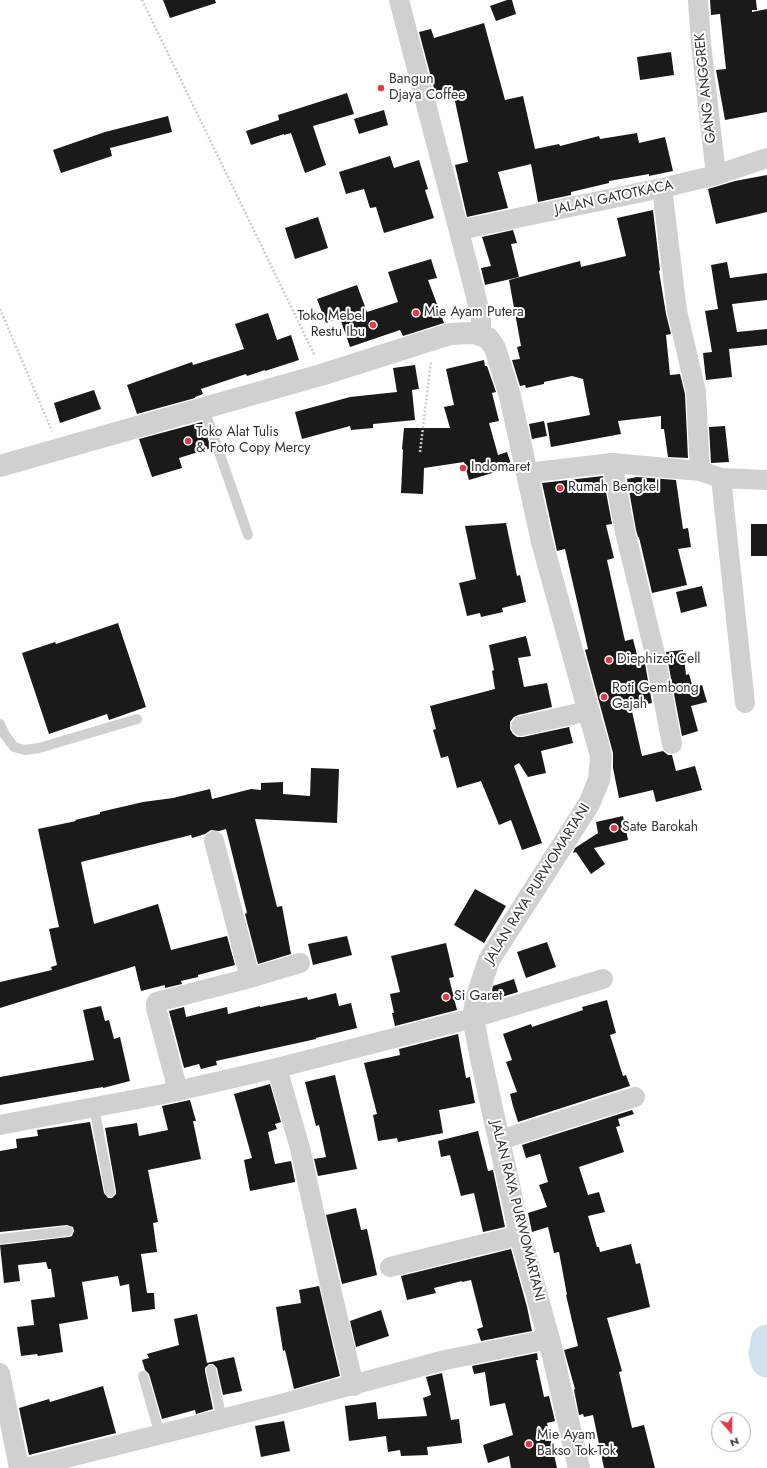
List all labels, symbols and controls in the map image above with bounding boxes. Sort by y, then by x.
street label: GANG ANGGREK [692,32,720,144]
place label: Bangun Djaya Coffee [389,72,465,104]
marker: Bangun Djaya Coffee [376,83,386,93]
street label: JALAN GATOTKACA [553,177,675,219]
place label: Mie Ayam Putera [424,305,524,321]
marker: Mie Ayam Putera [411,308,421,318]
place label: Toko Mebel Restu Ibu [297,309,365,342]
marker: Toko Mebel Restu Ibu [368,320,378,330]
place label: Toko Alat Tulis & Foto Copy Mercy [196,425,310,458]
marker: Toko Alat Tulis & Foto Copy Mercy [183,436,193,446]
place label: Indomaret [471,460,530,476]
marker: Indomaret [458,463,468,473]
place label: Rumah Bengkel [568,480,659,496]
marker: Rumah Bengkel [555,483,565,493]
place label: Diephizet Cell [617,652,701,668]
marker: Diephizet Cell [604,655,614,665]
place label: Roti Gembong Gajah [612,681,699,714]
marker: Roti Gembong Gajah [599,692,609,702]
street label: JALAN RAYA PURWOMARTANI [482,801,594,967]
place label: Sate Barokah [622,820,698,836]
marker: Sate Barokah [609,823,619,833]
place label: Si Garet [454,989,502,1005]
marker: Si Garet [441,992,451,1002]
street label: JALAN RAYA PURWOMARTANI [486,1119,548,1303]
north arrow [711,1412,751,1452]
place label: Mie Ayam Bakso Tok-Tok [537,1428,616,1460]
text: N [728,1433,742,1451]
marker: Mie Ayam Bakso Tok-Tok [524,1439,534,1449]

